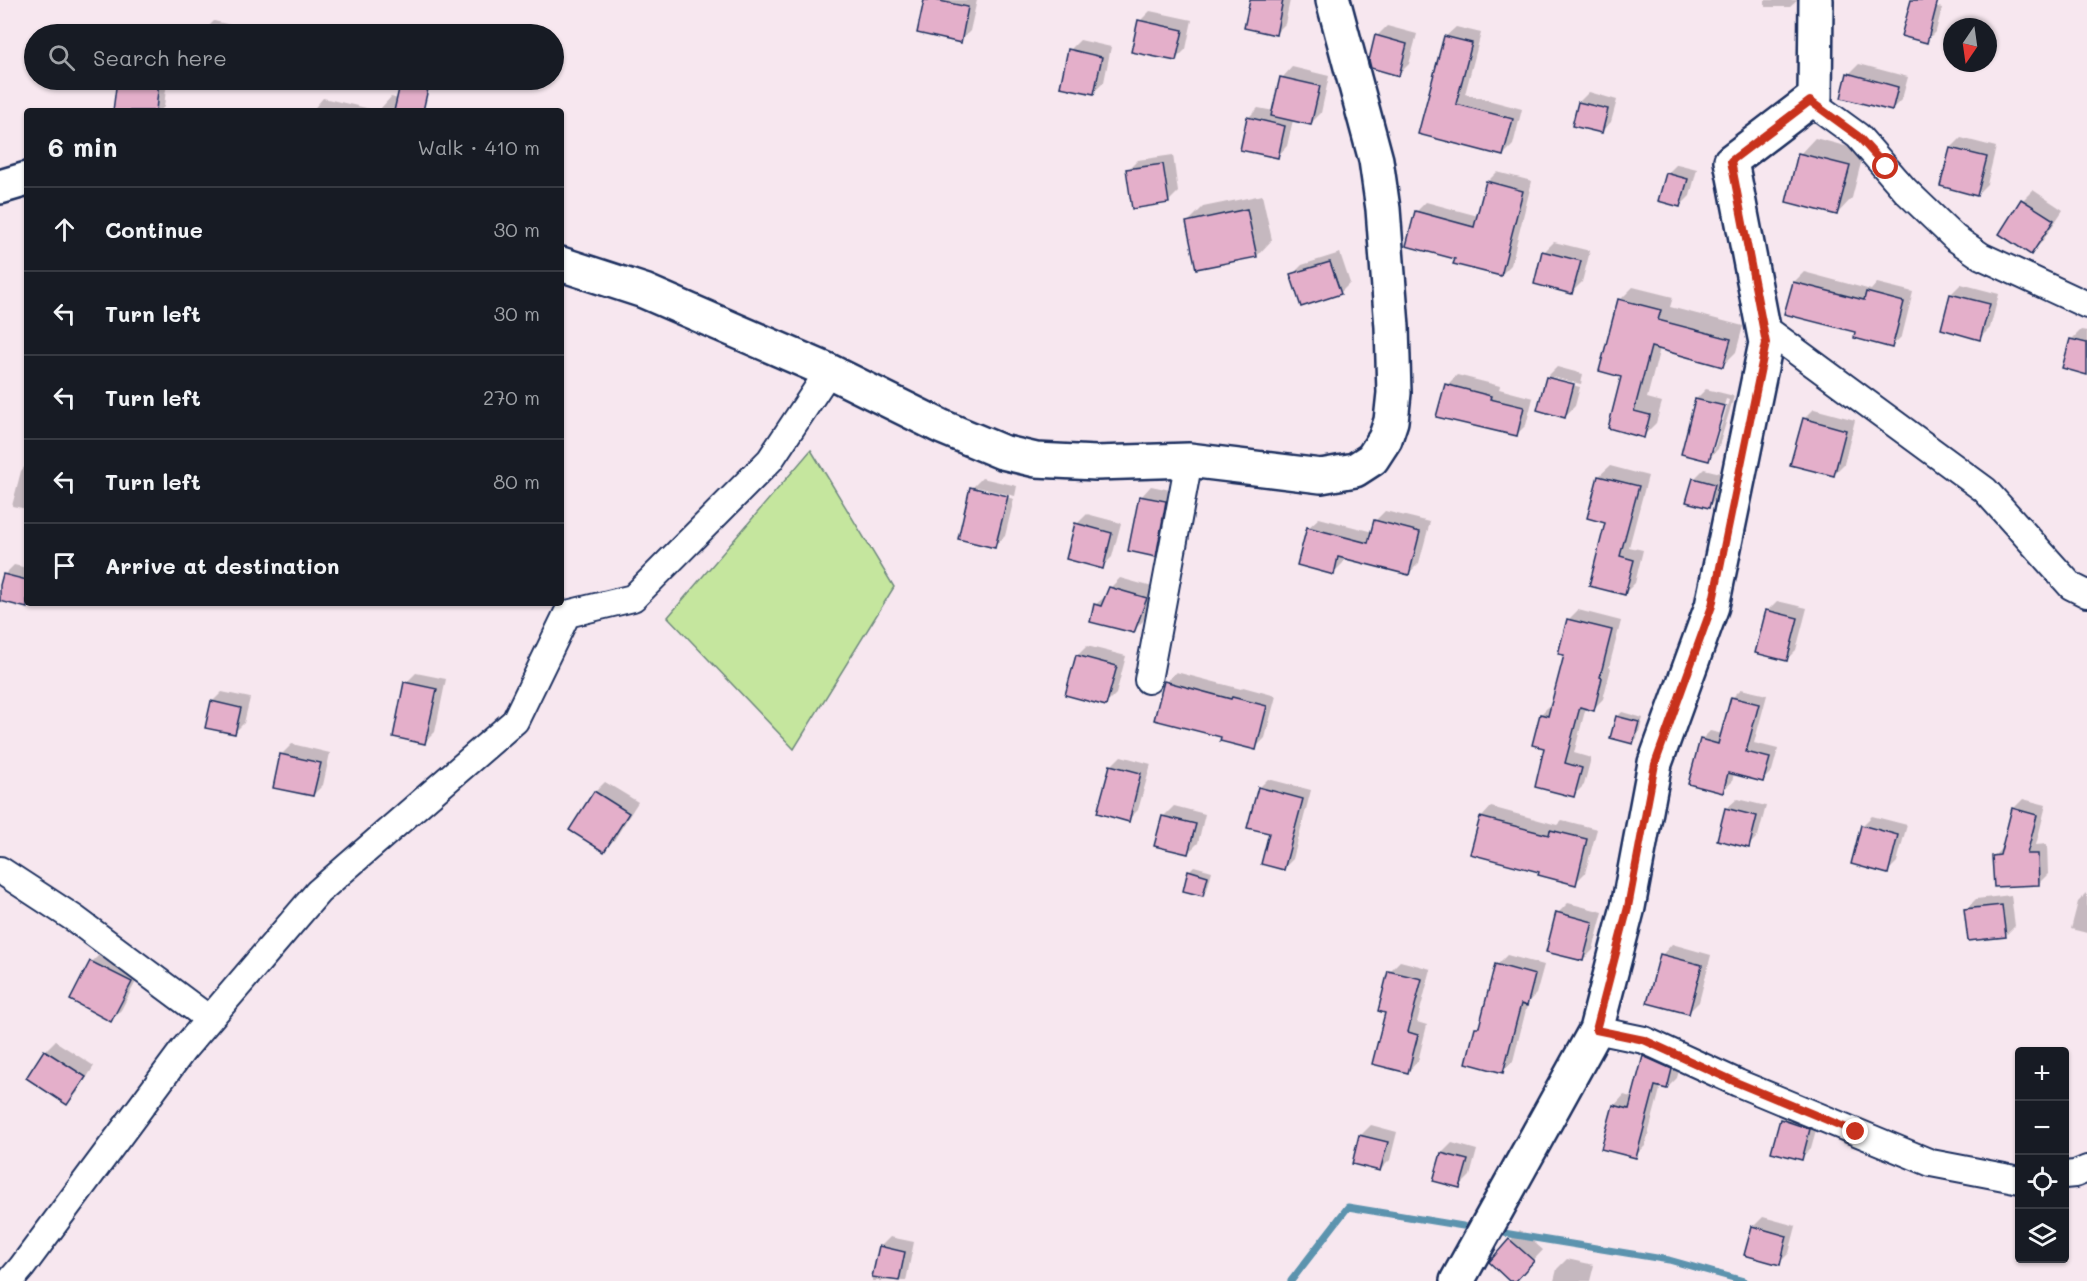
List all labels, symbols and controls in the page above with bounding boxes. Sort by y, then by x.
north arrow [1943,18,1997,72]
search box [24,24,564,90]
icon: search [45,41,78,74]
text: Search here [93,43,227,72]
text: 6 min [48,130,117,164]
text: Walk · 410 m [417,134,540,160]
route start [1872,153,1898,179]
icon: ahead [48,213,81,246]
text: Continue [105,215,203,244]
text: 30 m [494,216,540,242]
icon: left [48,297,81,330]
text: Turn left [105,299,201,328]
text: 30 m [494,300,540,326]
icon: left [48,381,81,414]
text: Turn left [105,383,201,412]
text: 270 m [483,384,540,410]
icon: left [48,465,81,498]
text: Turn left [105,467,201,496]
text: 80 m [493,468,540,494]
icon: arrive [48,549,81,582]
text: Arrive at destination [105,551,340,580]
map controls [2015,1047,2069,1263]
button: + [2015,1047,2069,1101]
button: − [2015,1101,2069,1155]
route end [1842,1118,1868,1144]
button: locate [2015,1155,2069,1209]
button: layers [2015,1209,2069,1263]

